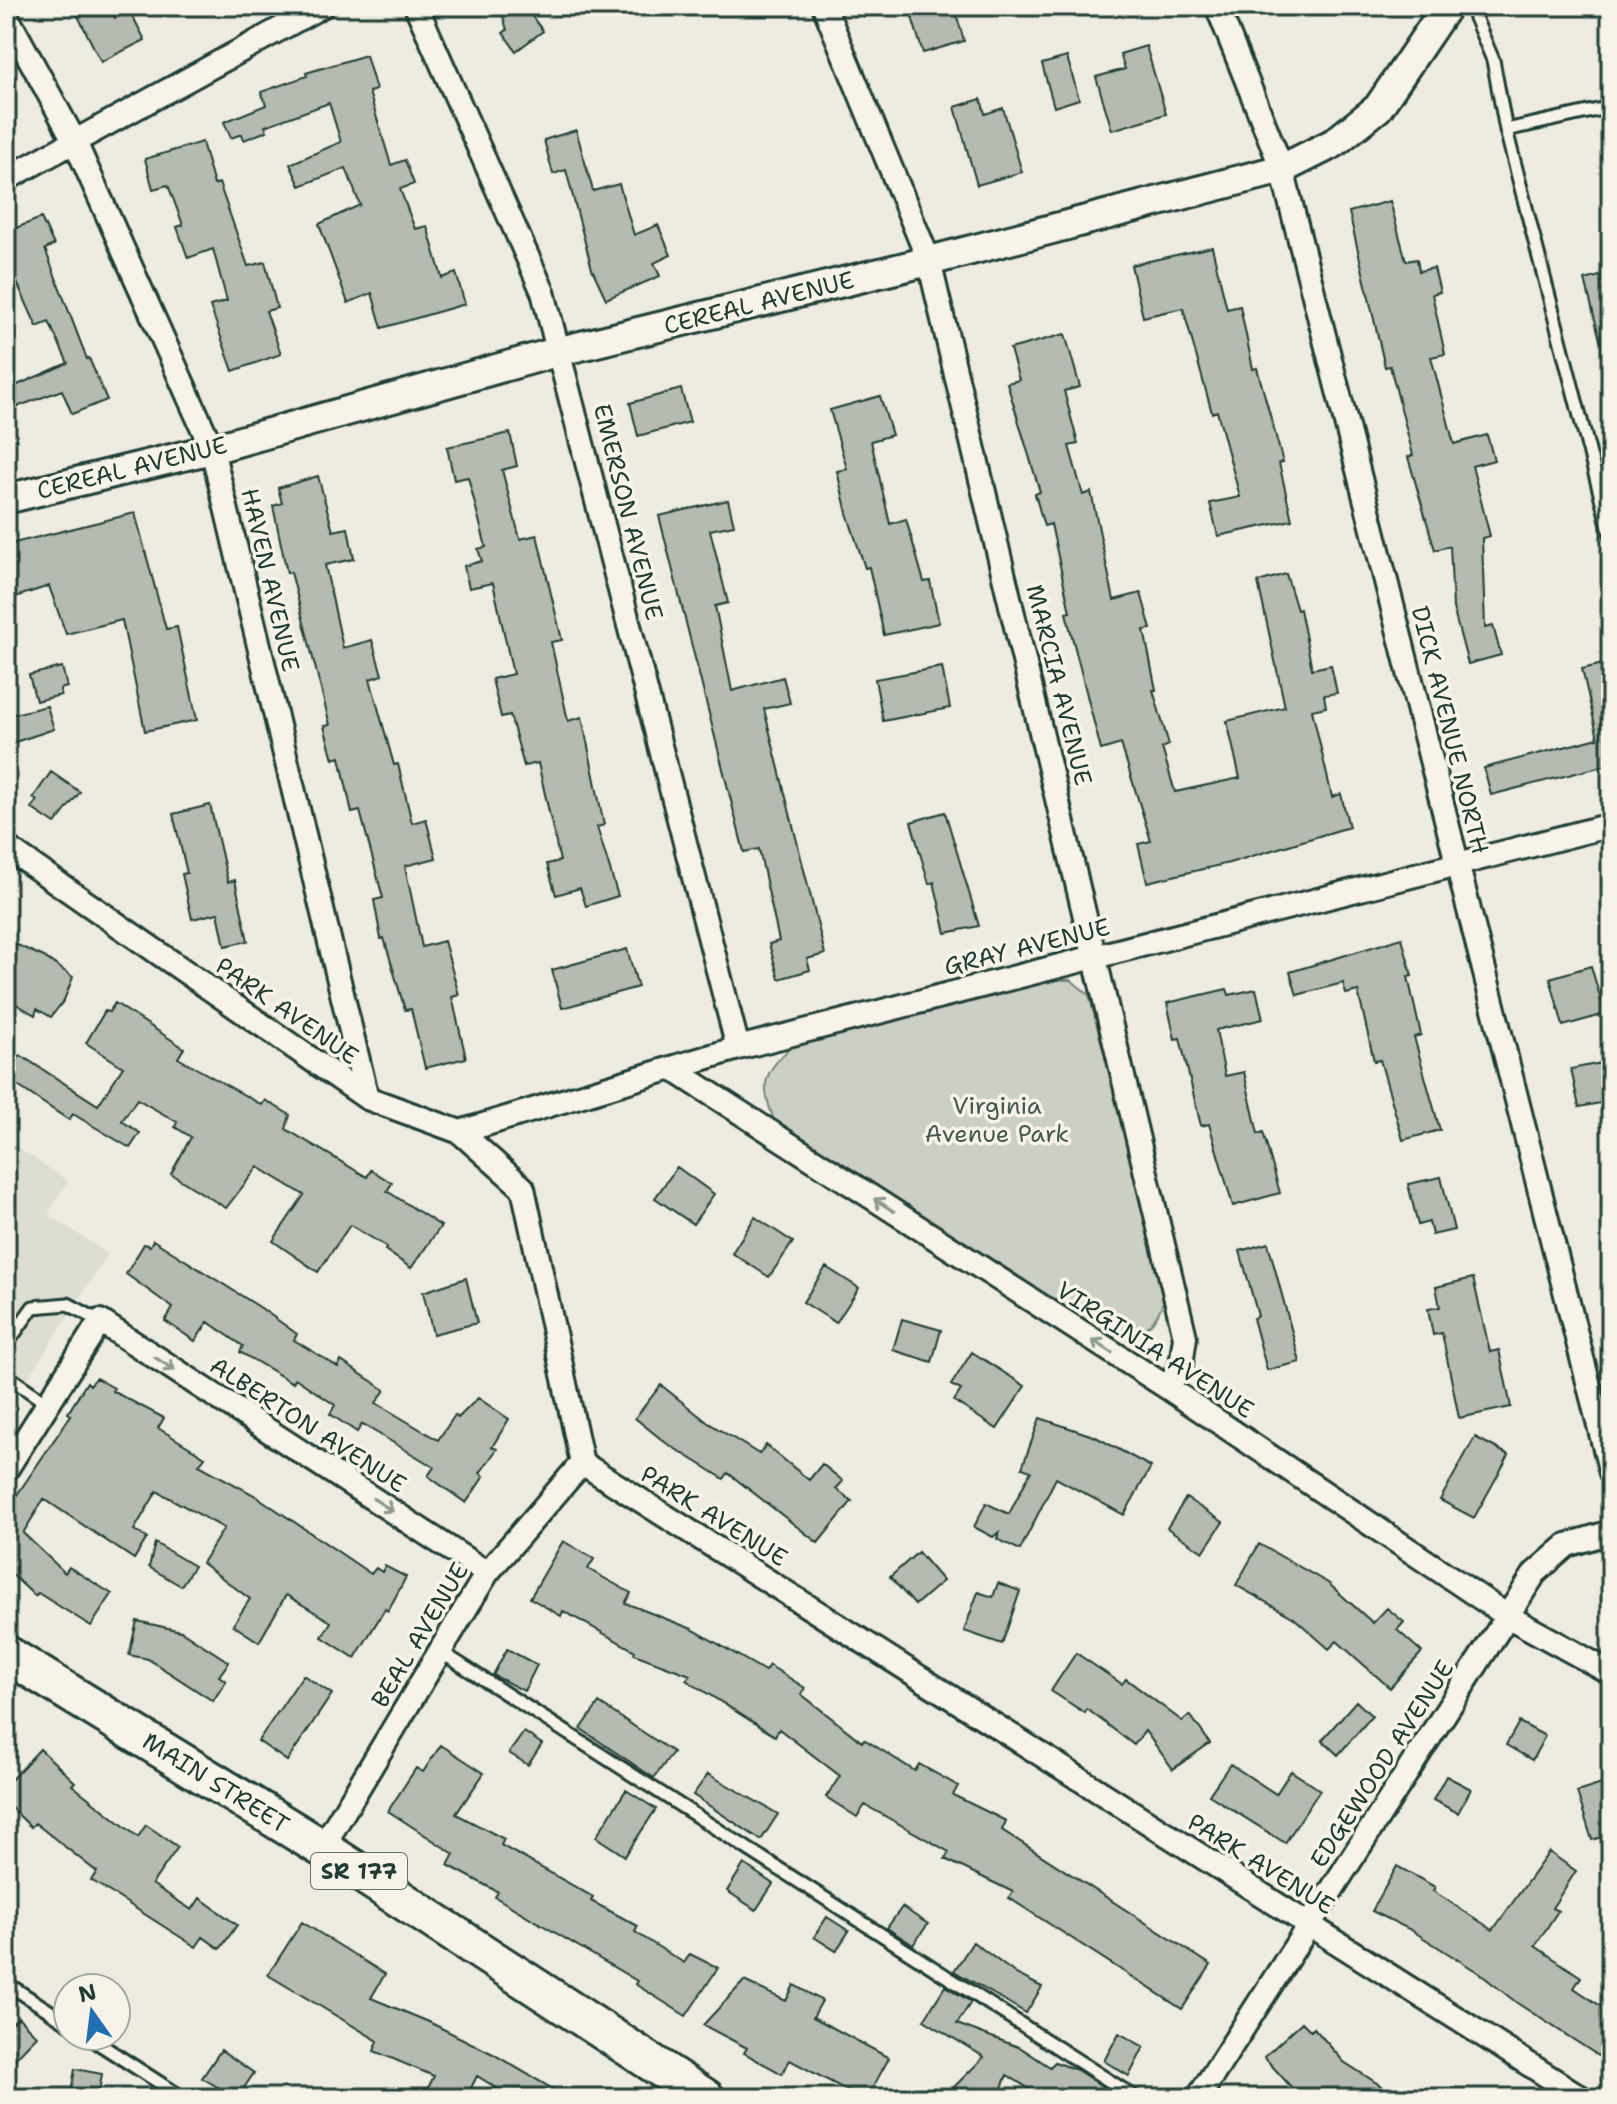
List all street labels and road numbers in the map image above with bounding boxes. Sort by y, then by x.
street label: CEREAL AVENUE [660,264,858,342]
street label: EMERSON AVENUE [586,400,670,624]
street label: CEREAL AVENUE [33,429,231,507]
street label: HAVEN AVENUE [233,485,307,675]
street label: MARCIA AVENUE [1019,581,1099,789]
street label: DICK AVENUE NORTH [1404,603,1496,857]
street label: GRAY AVENUE [941,911,1113,983]
street label: PARK AVENUE [209,950,365,1072]
street label: VIRGINIA AVENUE [1050,1274,1260,1426]
street label: ALBERTON AVENUE [204,1350,412,1500]
street label: PARK AVENUE [635,1458,793,1574]
street label: BEAL AVENUE [364,1556,476,1714]
street label: EDGEWOOD AVENUE [1303,1654,1461,1874]
street label: MAIN STREET [137,1725,296,1841]
street label: PARK AVENUE [1182,1806,1340,1922]
road number: SR 177 [311,1853,407,1889]

